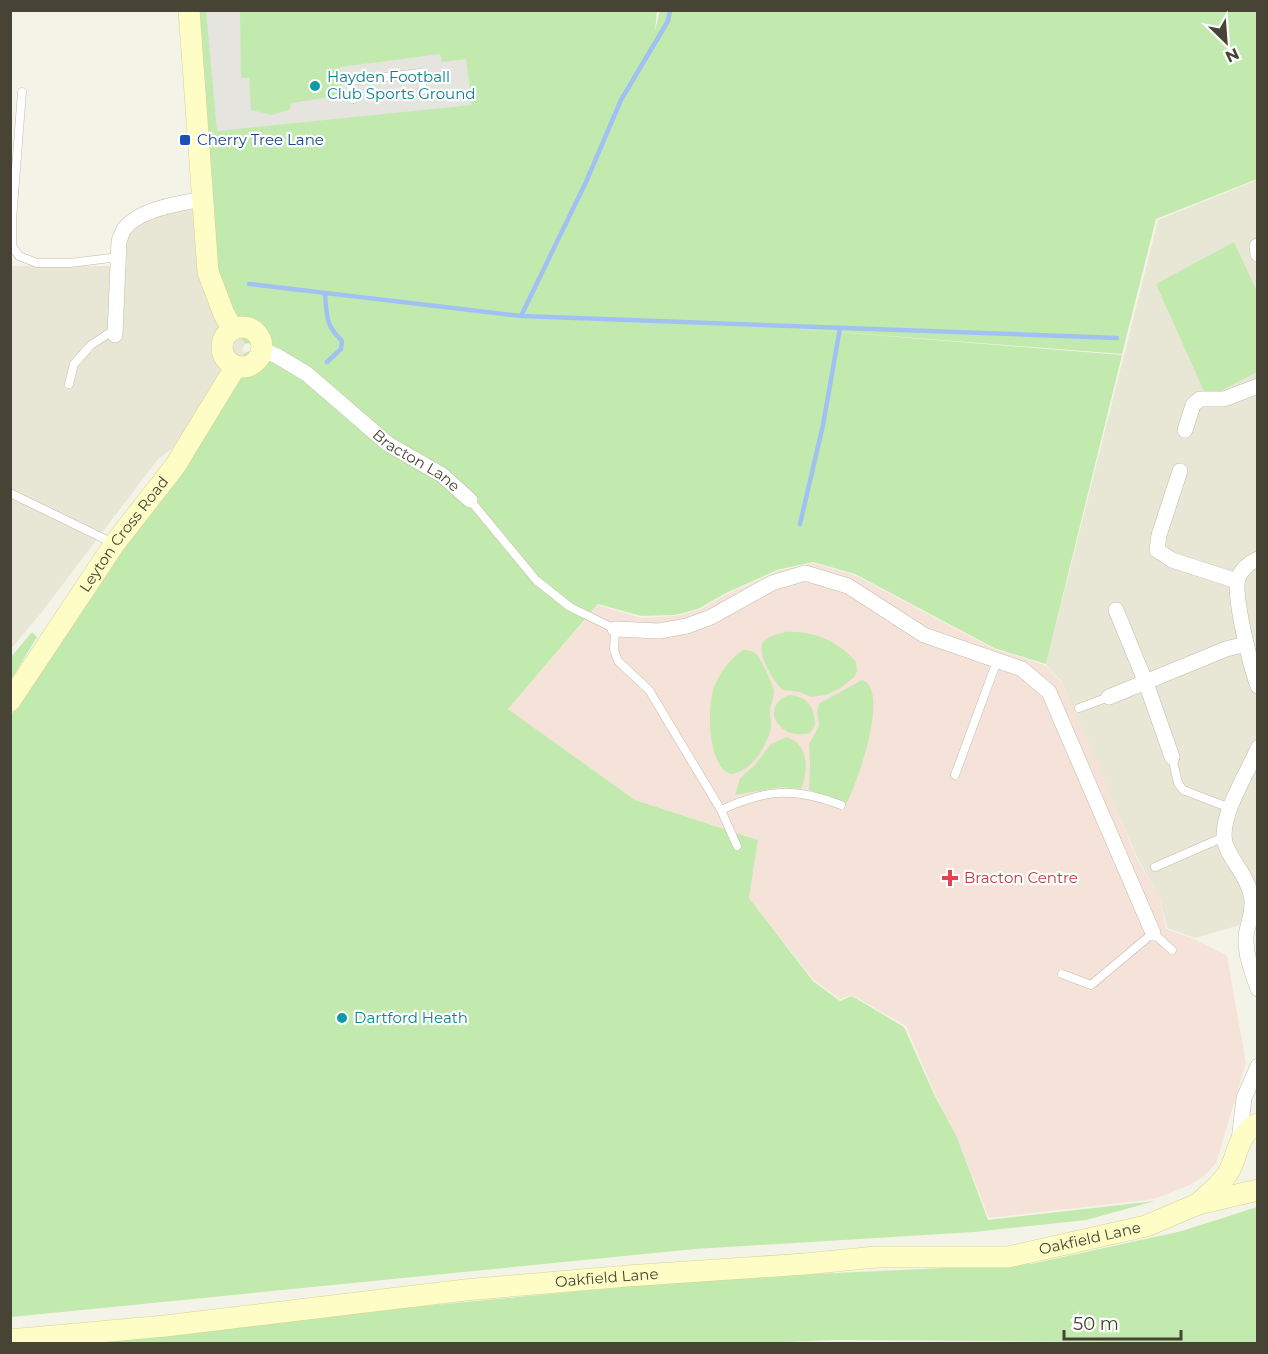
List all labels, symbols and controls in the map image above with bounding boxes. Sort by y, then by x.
north arrow [1196,12,1256,72]
text: N [1222,44,1242,66]
place label: Hayden Football Club Sports Ground [327,67,475,103]
marker: Hayden Football Club Sports Ground [308,79,322,93]
place label: Cherry Tree Lane [197,130,324,149]
marker: Cherry Tree Lane [178,133,192,147]
street label: Bracton Lane [369,425,464,495]
street label: Leyton Cross Road [75,472,172,596]
place label: Bracton Centre [964,868,1078,887]
marker: Bracton Centre [941,869,959,887]
place label: Dartford Heath [354,1008,468,1027]
marker: Dartford Heath [335,1011,349,1025]
street label: Oakfield Lane [1037,1217,1142,1259]
street label: Oakfield Lane [554,1264,659,1291]
scale bar [1064,1303,1181,1341]
text: 50 m [1073,1313,1119,1335]

